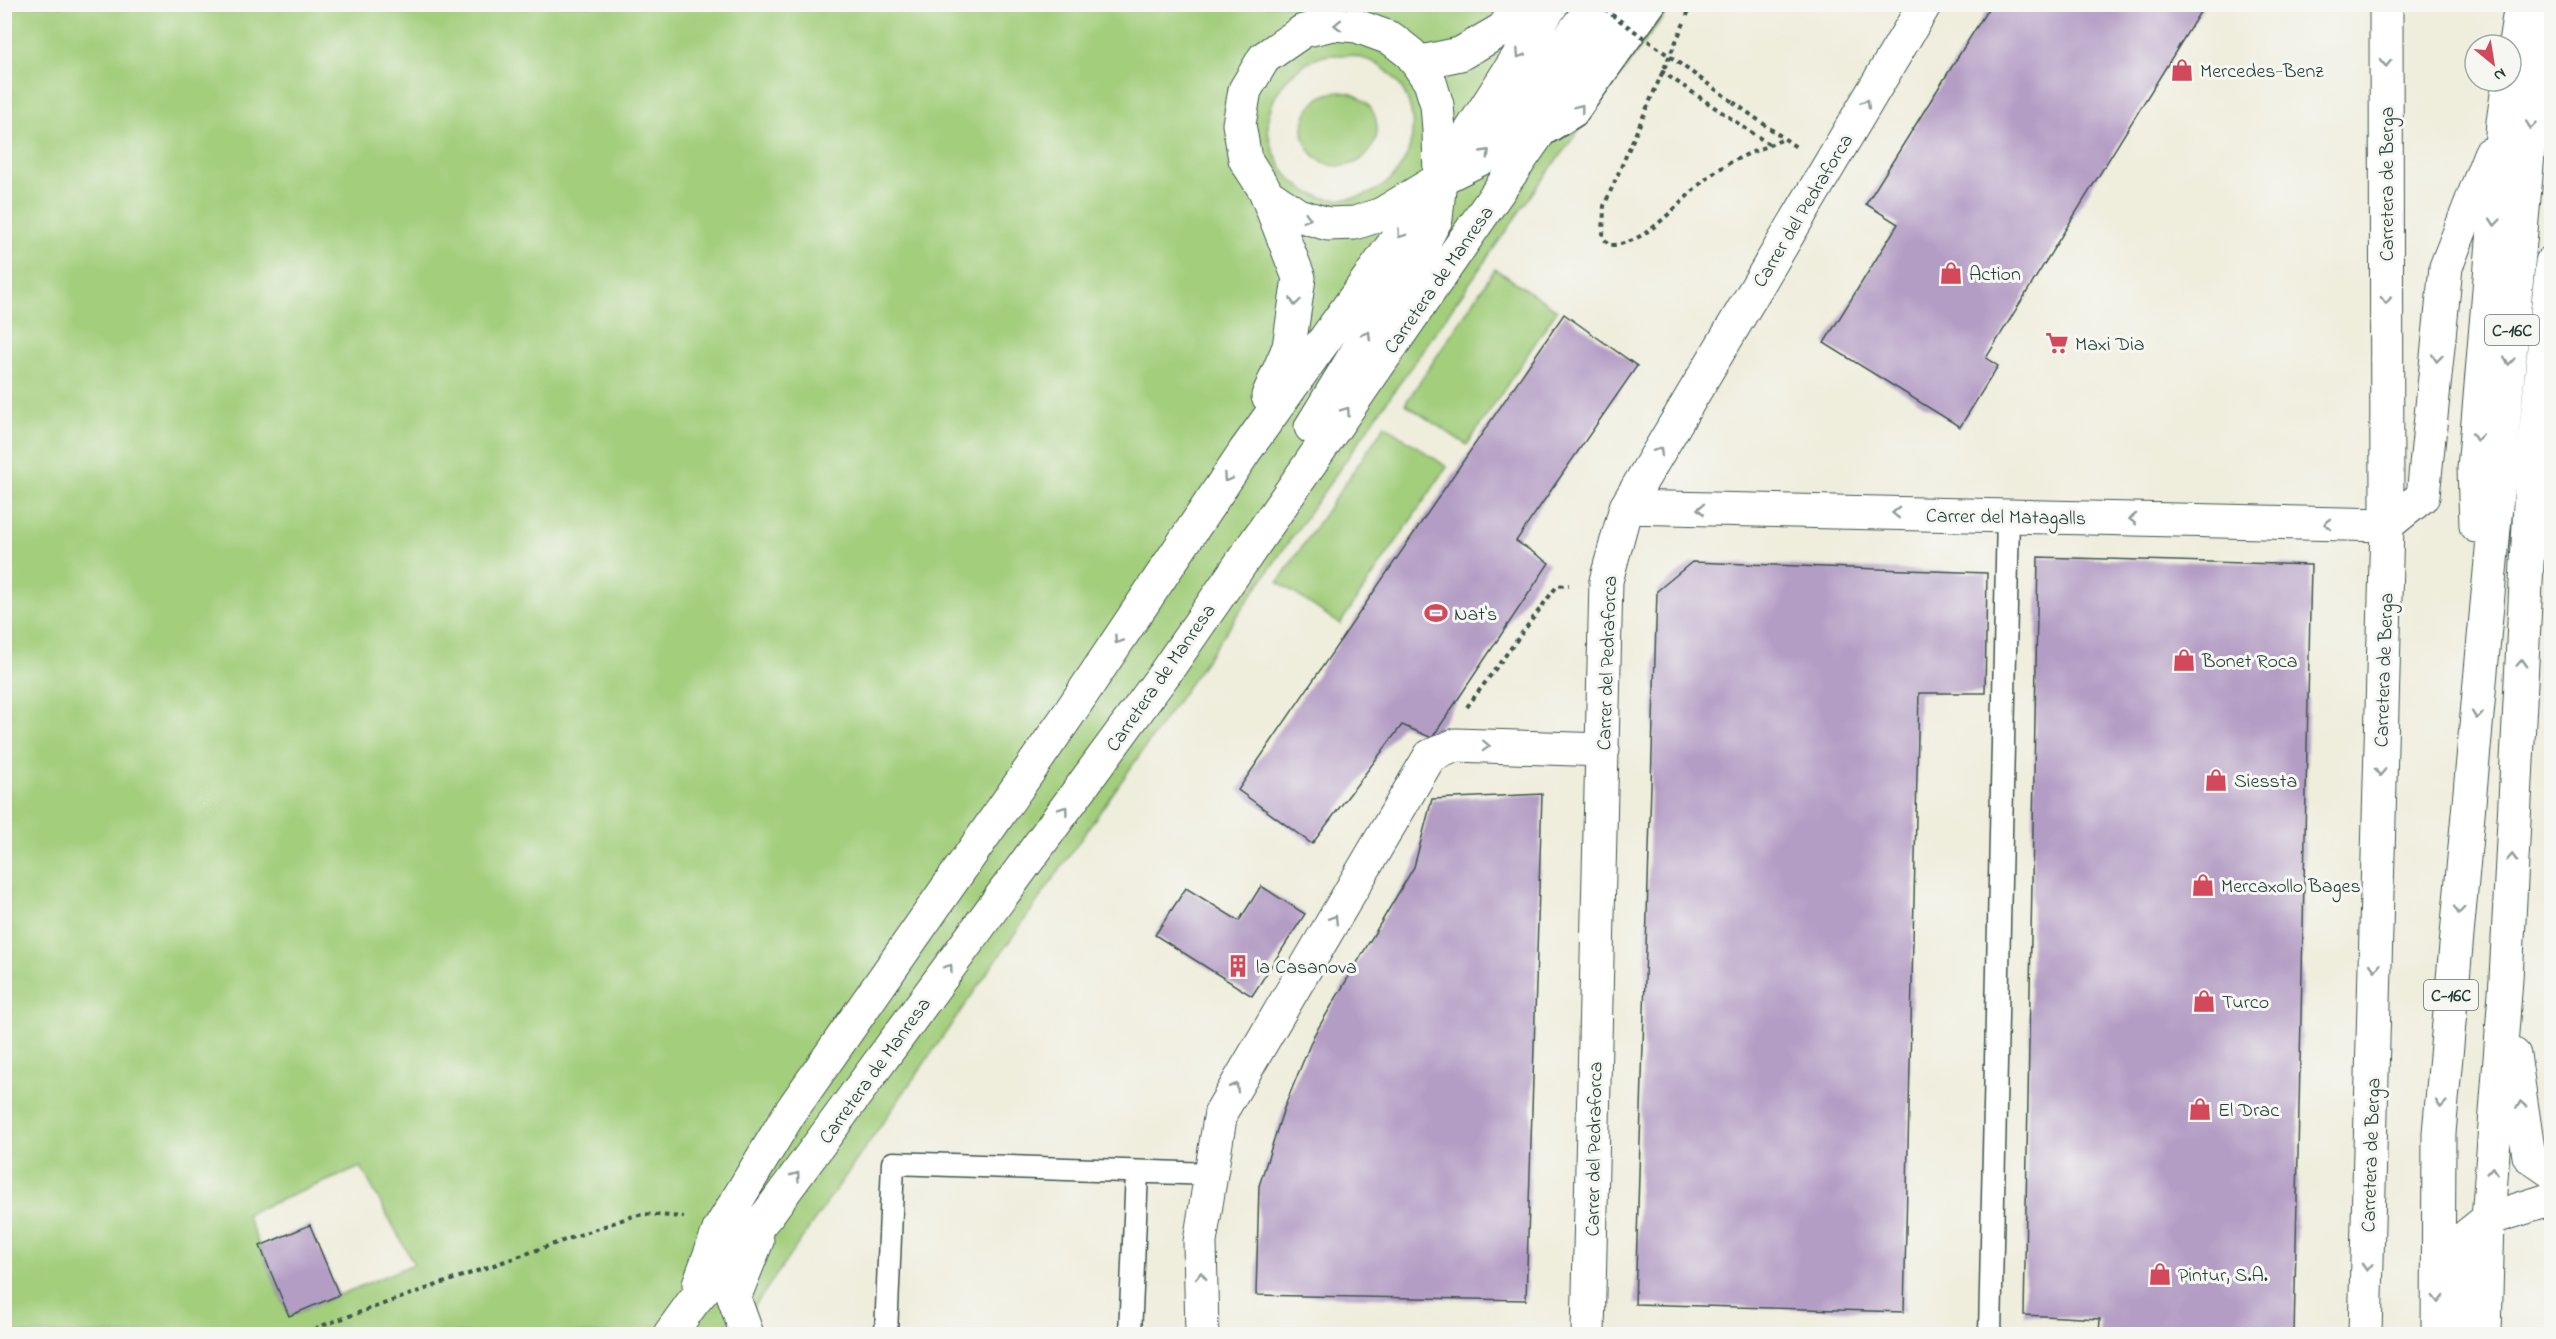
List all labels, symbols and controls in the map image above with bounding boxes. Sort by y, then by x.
one-way arrow [1334,19,1343,31]
north arrow [2463,33,2523,93]
one-way arrow [1516,48,1528,58]
shop icon: Mercedes-Benz [2169,57,2195,83]
place label: Mercedes-Benz [2200,58,2324,87]
one-way arrow [2380,58,2392,67]
text: N [2489,61,2510,87]
one-way arrow [1859,99,1871,109]
one-way arrow [1573,104,1584,115]
street label: Carretera de Berga [2374,107,2404,261]
one-way arrow [2525,120,2538,129]
street label: Carrer del Pedraforca [1747,129,1862,294]
one-way arrow [1479,149,1489,160]
street label: Carretera de Manresa [1378,200,1502,360]
one-way arrow [1301,211,1312,223]
one-way arrow [2489,218,2502,227]
one-way arrow [1397,227,1408,238]
shop icon: Action [1938,260,1964,286]
place label: Action [1969,261,2021,290]
one-way arrow [2380,295,2392,304]
one-way arrow [1290,297,1302,306]
road number: C-16C [2485,315,2539,345]
supermarket icon: Maxi Dia [2044,330,2070,356]
one-way arrow [1359,331,1371,341]
place label: Maxi Dia [2075,331,2145,360]
one-way arrow [2431,354,2444,363]
one-way arrow [2503,356,2516,365]
one-way arrow [1339,407,1350,418]
one-way arrow [2470,433,2483,442]
one-way arrow [1652,447,1663,457]
one-way arrow [1223,471,1234,482]
one-way arrow [1697,502,1706,515]
street label: Carrer del Matagalls [1926,503,2086,535]
one-way arrow [1892,507,1901,520]
one-way arrow [2129,513,2138,525]
one-way arrow [2324,517,2333,530]
street label: Carrer del Pedraforca [1591,575,1626,751]
street label: Carretera de Berga [2368,592,2404,748]
street label: Carretera de Manresa [1100,598,1224,758]
sports icon: Nat's [1423,600,1449,626]
place label: Nat's [1454,601,1497,630]
one-way arrow [1114,633,1125,644]
shop icon: Bonet Roca [2171,647,2197,673]
place label: Bonet Roca [2201,648,2298,677]
one-way arrow [2515,659,2528,668]
one-way arrow [2471,711,2484,720]
one-way arrow [1482,740,1491,752]
shop icon: Siessta [2203,767,2229,793]
place label: Siessta [2234,768,2297,797]
one-way arrow [2374,768,2386,777]
one-way arrow [1056,806,1067,817]
one-way arrow [2505,853,2518,862]
shop icon: Mercaxollo Bages [2190,872,2216,898]
place label: Mercaxollo Bages [2221,873,2361,903]
one-way arrow [2453,905,2466,914]
one-way arrow [1327,915,1339,925]
building icon: la Casanova [1225,953,1251,979]
place label: la Casanova [1256,954,1357,983]
one-way arrow [941,963,952,974]
one-way arrow [2369,963,2381,972]
road number: C-16C [2424,980,2478,1010]
shop icon: Turco [2191,988,2217,1014]
place label: Turco [2222,989,2269,1018]
street label: Carretera de Manresa [813,992,939,1151]
street label: Carrer del Pedraforca [1579,1061,1612,1237]
street label: Carretera de Berga [2355,1077,2391,1233]
one-way arrow [1228,1083,1240,1093]
shop icon: El Drac [2187,1096,2213,1122]
place label: El Drac [2218,1097,2279,1126]
one-way arrow [2435,1099,2448,1108]
one-way arrow [2515,1100,2528,1110]
one-way arrow [2485,1167,2498,1176]
one-way arrow [789,1171,800,1182]
shop icon: Pintur, S.A. [2147,1261,2173,1287]
place label: Pintur, S.A. [2178,1262,2268,1291]
one-way arrow [2361,1263,2373,1272]
one-way arrow [1195,1272,1207,1281]
one-way arrow [2432,1294,2444,1303]

